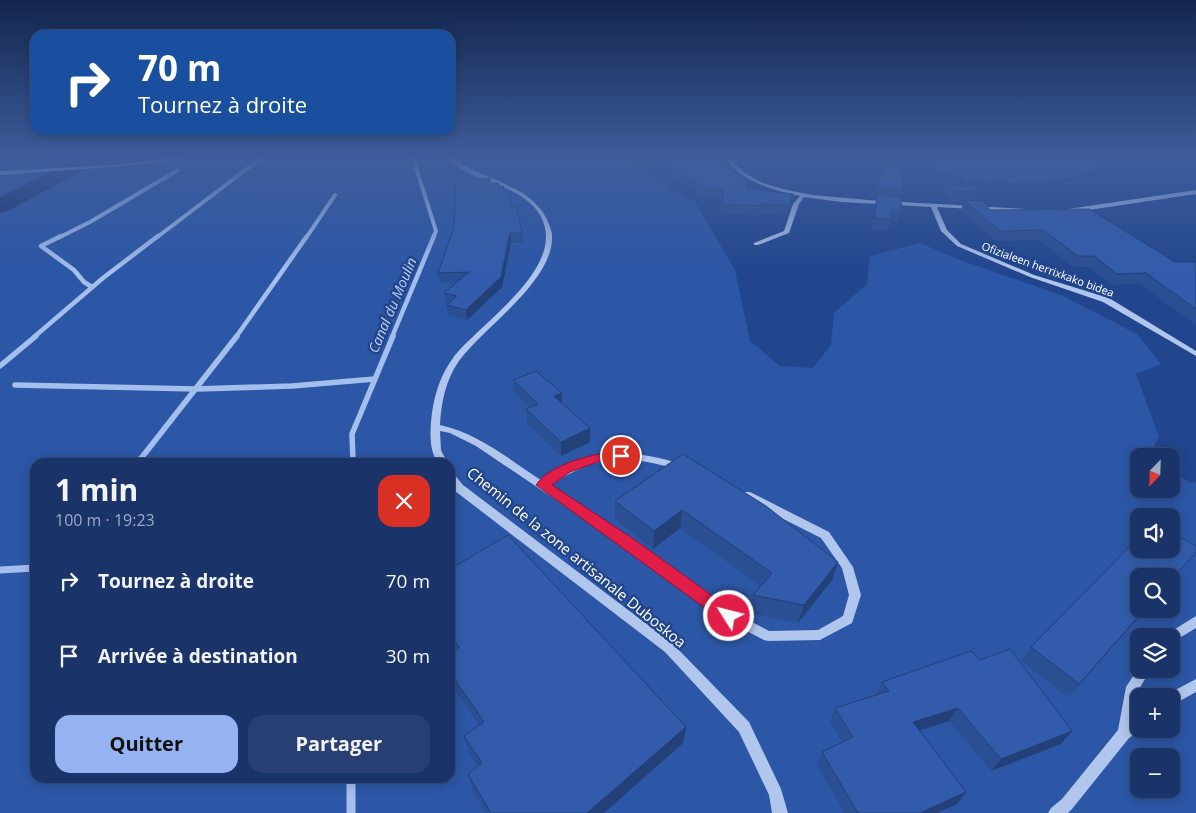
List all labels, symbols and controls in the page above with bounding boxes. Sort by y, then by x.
text: 70 m [138,44,221,91]
icon: right [55,50,120,115]
text: Tournez à droite [138,89,307,119]
street label: Ofizialeen herrixkako bidea [980,238,1116,300]
water label: Canal du Moulin [363,254,421,356]
pin [600,435,642,477]
icon: arrive [607,442,635,470]
north arrow [1130,448,1180,498]
map controls [1130,448,1180,798]
street label: Chemin de la zone artisanale Duboskoa [463,462,691,652]
text: 1 min [55,469,138,510]
button: close [378,475,430,527]
button: sound [1130,508,1180,558]
text: 100 m · 19:23 [55,509,155,531]
icon: right [55,567,83,595]
text: Tournez à droite [98,568,254,594]
text: 70 m [386,568,430,594]
button: search [1130,568,1180,618]
position arrow [702,589,754,641]
button: layers [1130,628,1180,678]
icon: arrive [55,642,83,670]
text: Arrivée à destination [98,643,298,669]
text: 30 m [386,643,430,669]
button: + [1130,688,1180,738]
button: Quitter [55,715,238,773]
button: Partager [248,715,430,773]
button: − [1130,748,1180,798]

